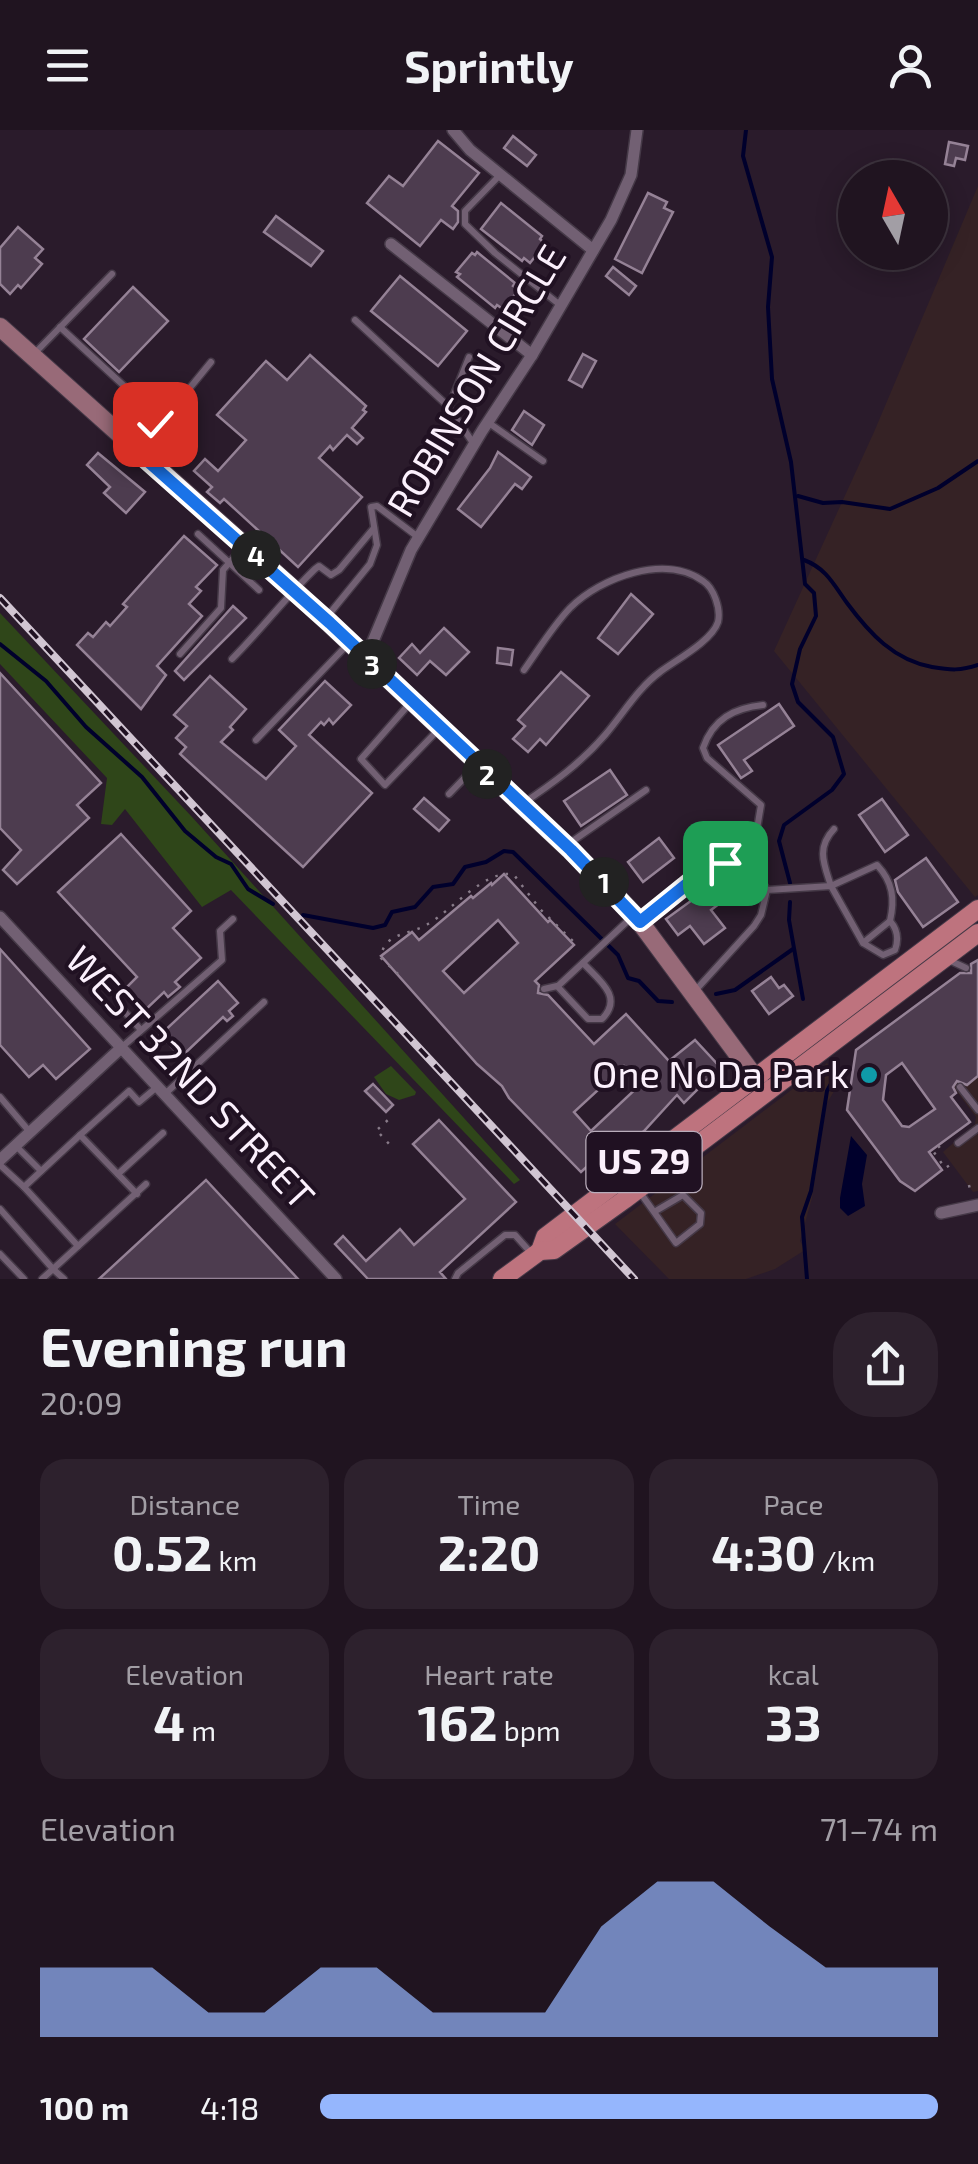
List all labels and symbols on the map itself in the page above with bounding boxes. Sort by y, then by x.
north arrow [838,160,948,270]
street label: ROBINSON CIRCLE [376,236,575,524]
pin [113,382,198,467]
pin: 4 [231,530,281,580]
pin: 3 [347,639,397,689]
pin: 2 [462,749,512,799]
pin [683,821,768,906]
pin: 1 [579,857,629,907]
street label: WEST 32ND STREET [58,936,325,1218]
place label: One NoDa Park [592,1050,849,1096]
marker: One NoDa Park [858,1064,880,1086]
road number: US 29 [586,1132,702,1192]

